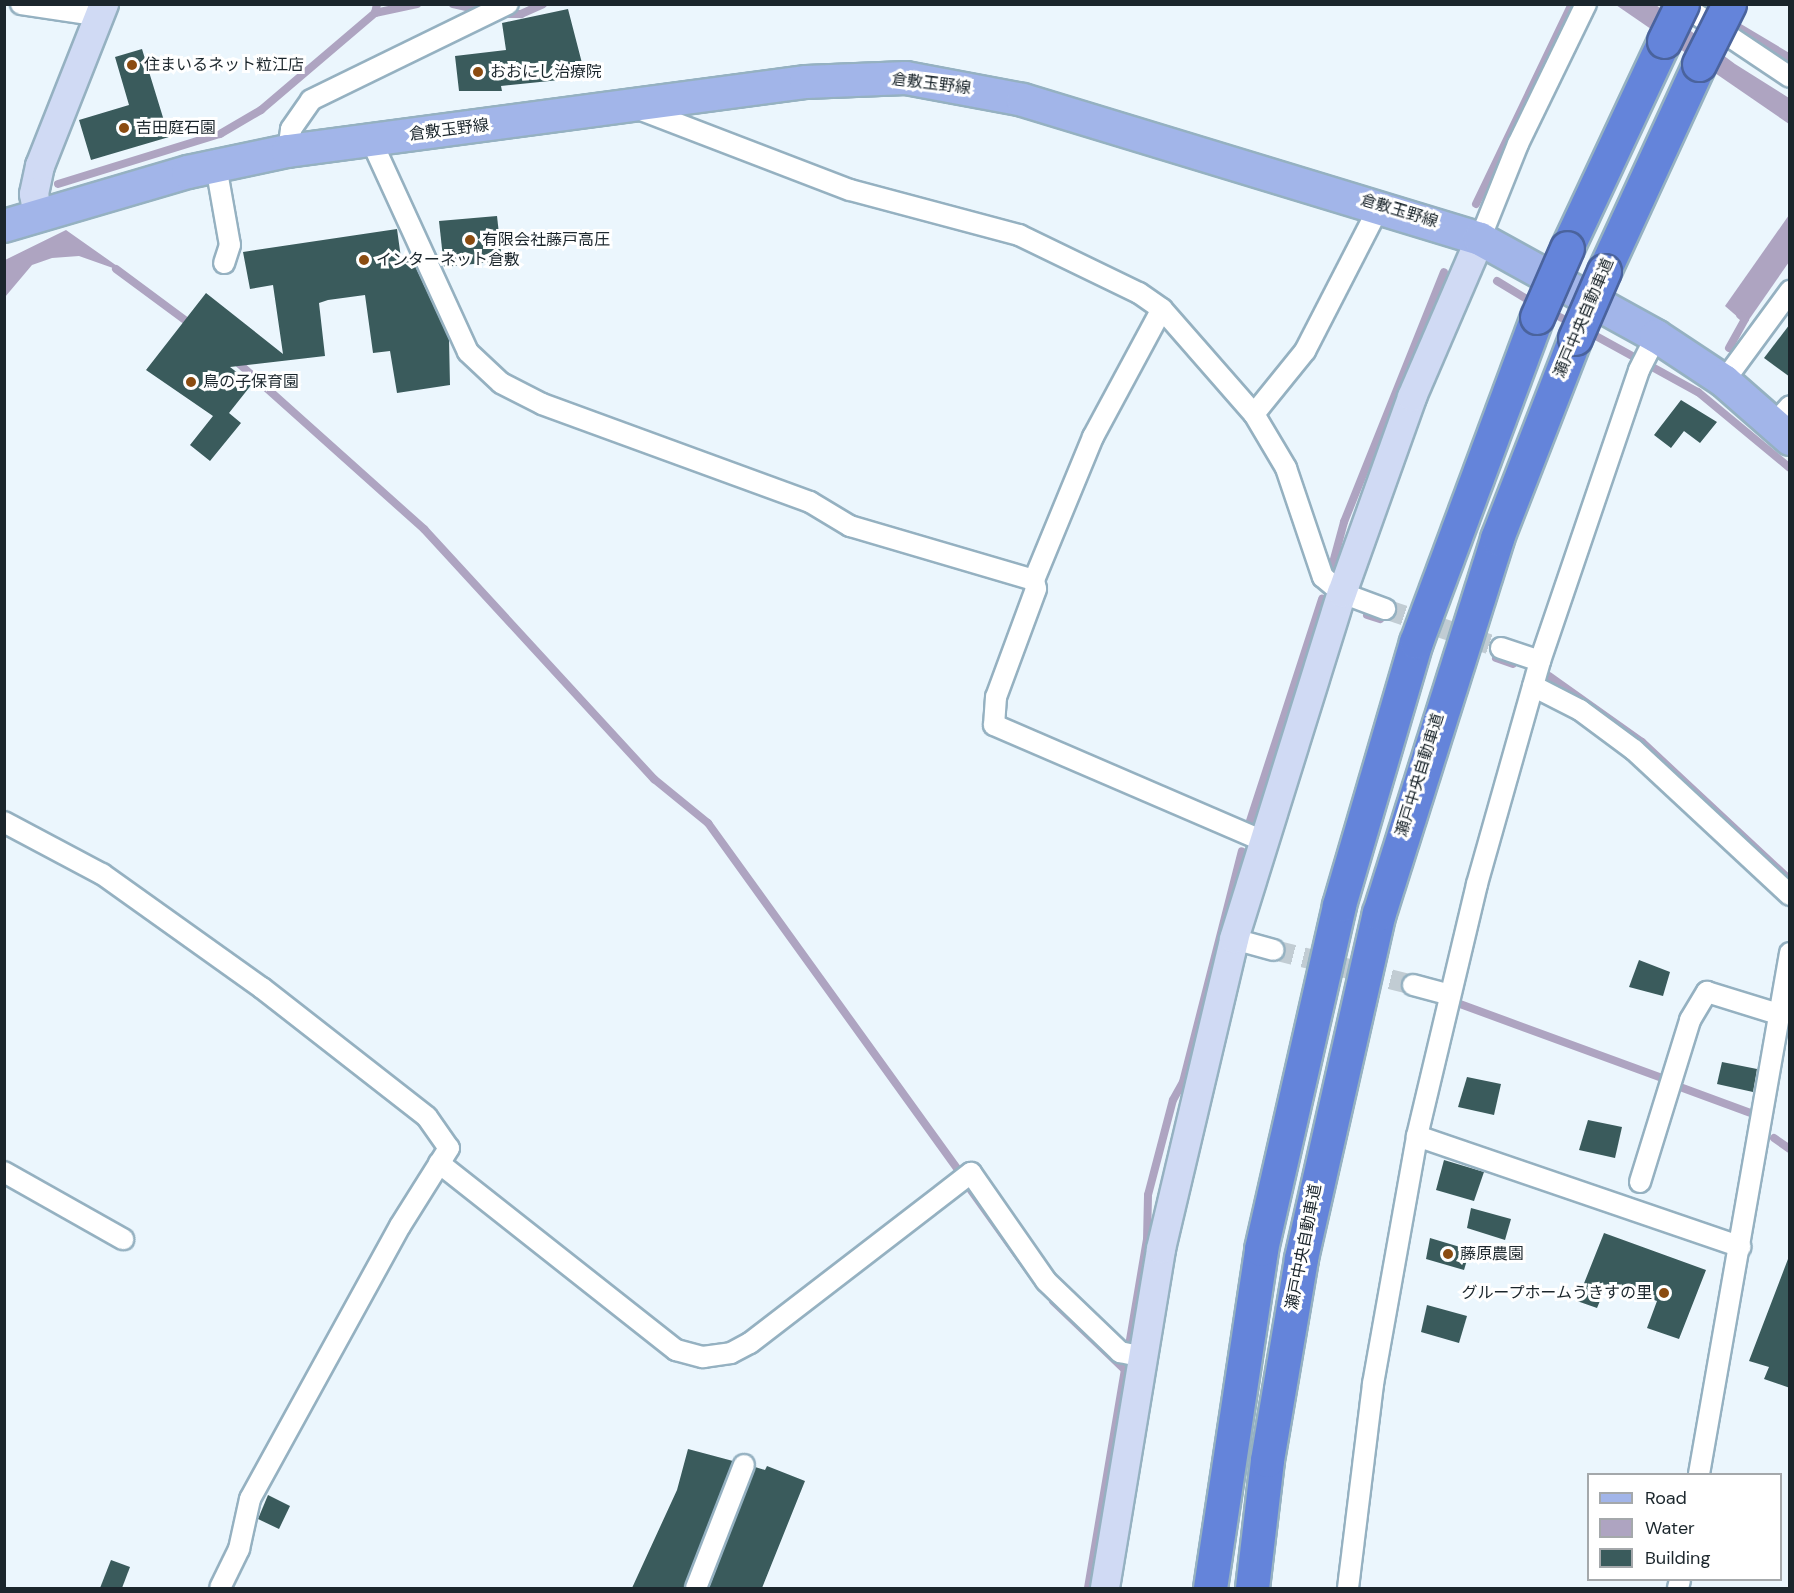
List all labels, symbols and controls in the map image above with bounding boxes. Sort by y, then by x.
place label: 住まいるネット粒江店 [144,55,304,75]
marker: 住まいるネット粒江店 [125,58,139,72]
place label: おおにし治療院 [490,62,602,82]
marker: おおにし治療院 [471,65,485,79]
street label: 倉敷玉野線 [890,70,972,98]
street label: 倉敷玉野線 [408,116,490,144]
place label: 吉田庭石園 [136,118,216,138]
marker: 吉田庭石園 [117,121,131,135]
street label: 倉敷玉野線 [1358,190,1440,232]
place label: 有限会社藤戸高圧 [482,230,610,250]
marker: 有限会社藤戸高圧 [463,233,477,247]
place label: インターネット倉敷 [376,250,520,270]
marker: インターネット倉敷 [357,253,371,267]
street label: 瀬戸中央自動車道 [1550,255,1618,381]
place label: 鳥の子保育園 [203,372,299,392]
marker: 鳥の子保育園 [184,375,198,389]
street label: 瀬戸中央自動車道 [1392,711,1448,839]
street label: 瀬戸中央自動車道 [1282,1182,1326,1312]
place label: 藤原農園 [1460,1244,1524,1264]
marker: 藤原農園 [1441,1247,1455,1261]
place label: グループホームうきすの里 [1460,1283,1652,1303]
marker: グループホームうきすの里 [1657,1286,1671,1300]
legend [1587,1473,1782,1581]
text: Road [1645,1486,1687,1510]
text: Water [1645,1516,1695,1540]
text: Building [1645,1546,1710,1570]

